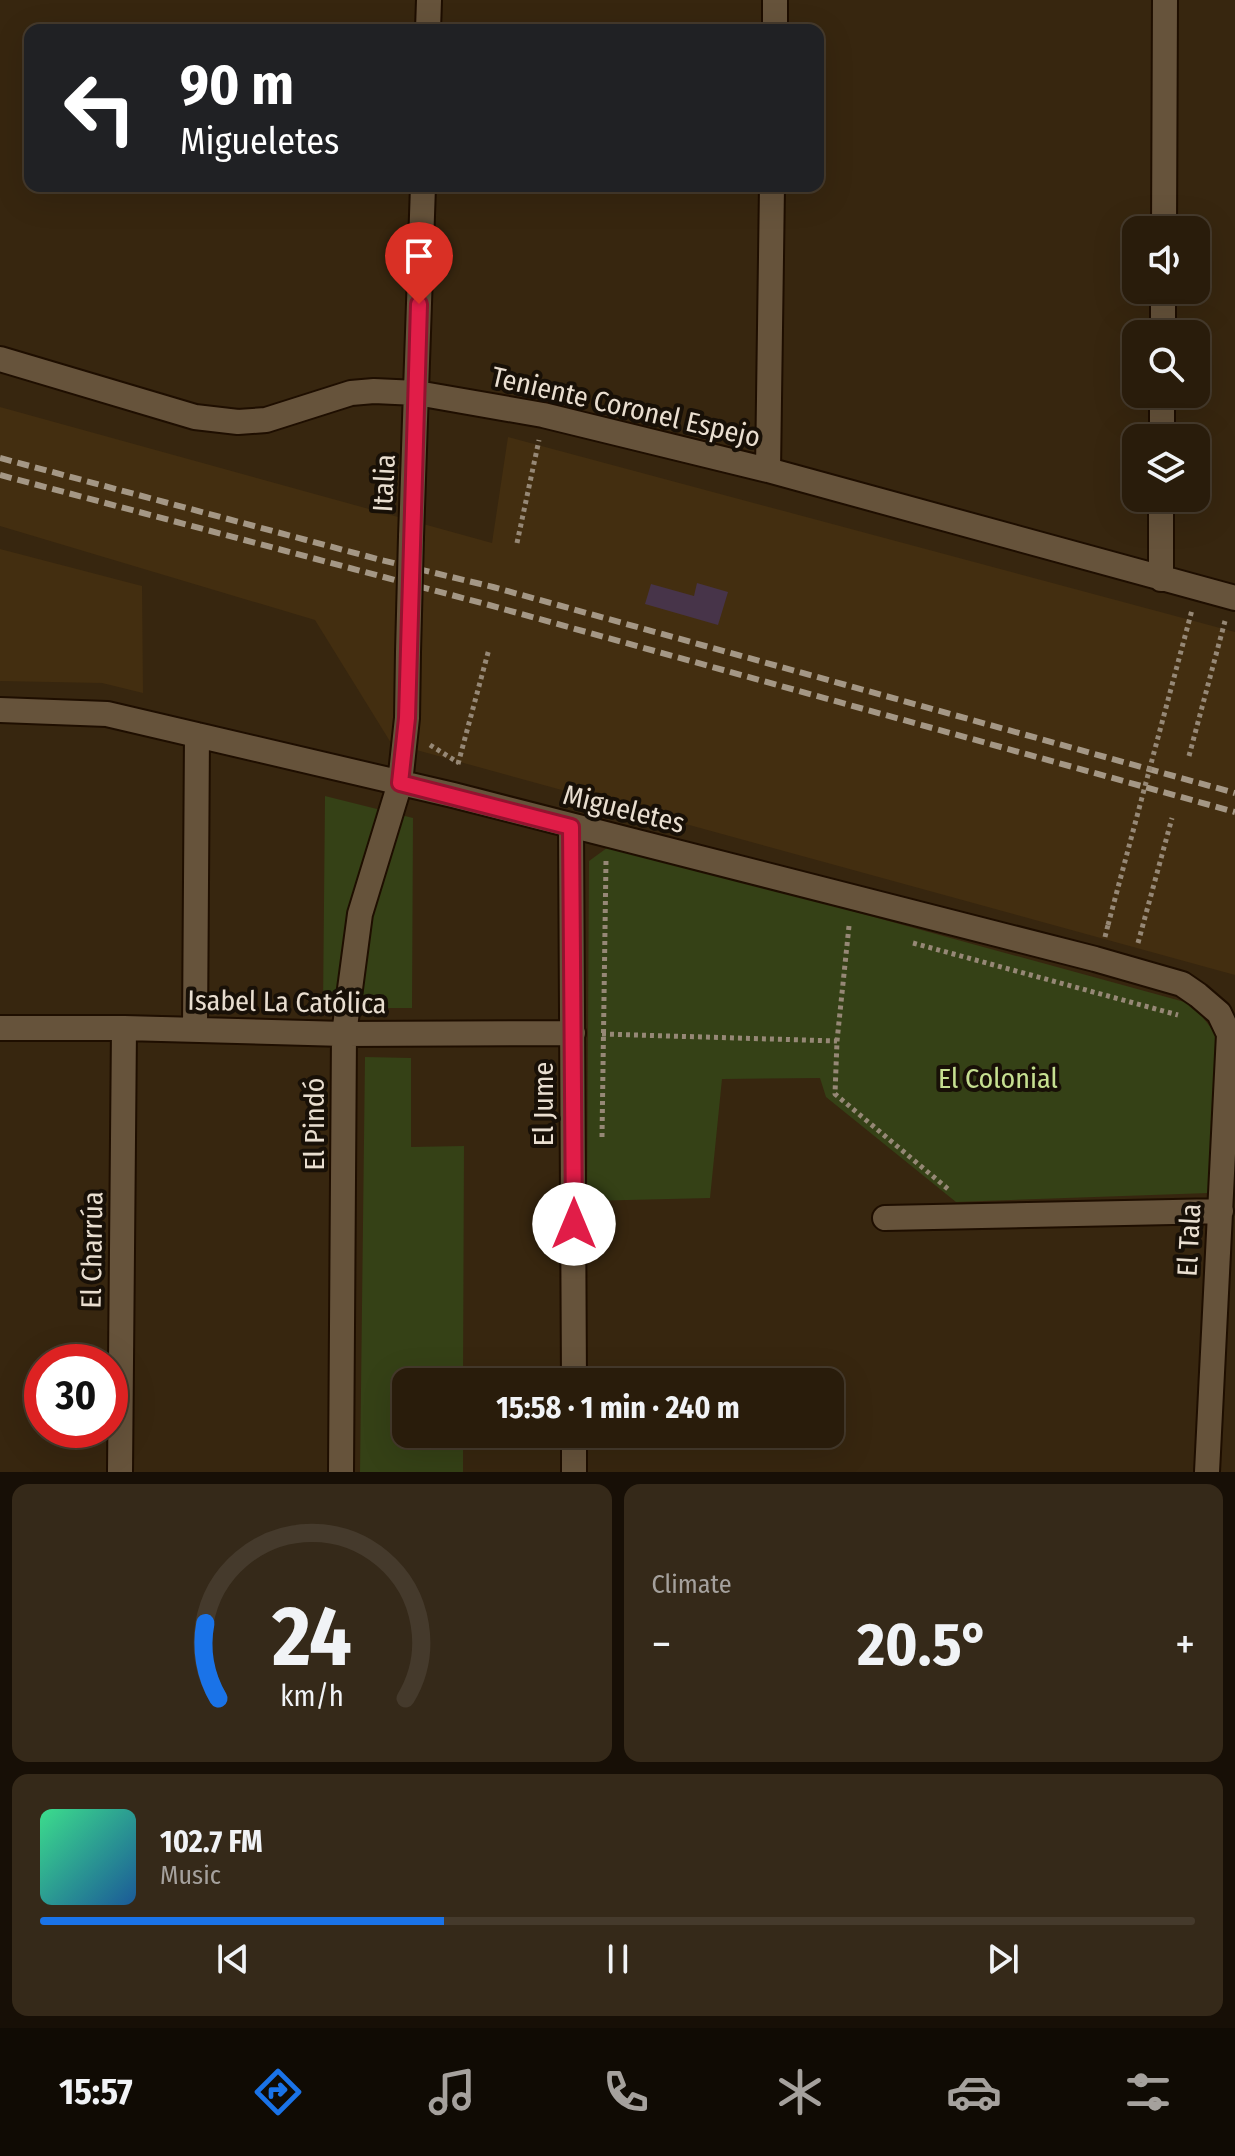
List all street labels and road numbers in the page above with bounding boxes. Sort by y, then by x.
street label: Teniente Coronel Espejo [488,360,764,454]
street label: Italia [366,453,402,513]
street label: Migueletes [560,778,688,840]
street label: Isabel La Católica [187,984,387,1020]
street label: El Jume [527,1062,560,1146]
street label: El Pindó [298,1077,331,1171]
street label: El Charrúa [74,1191,110,1309]
street label: El Tala [1171,1203,1207,1277]

